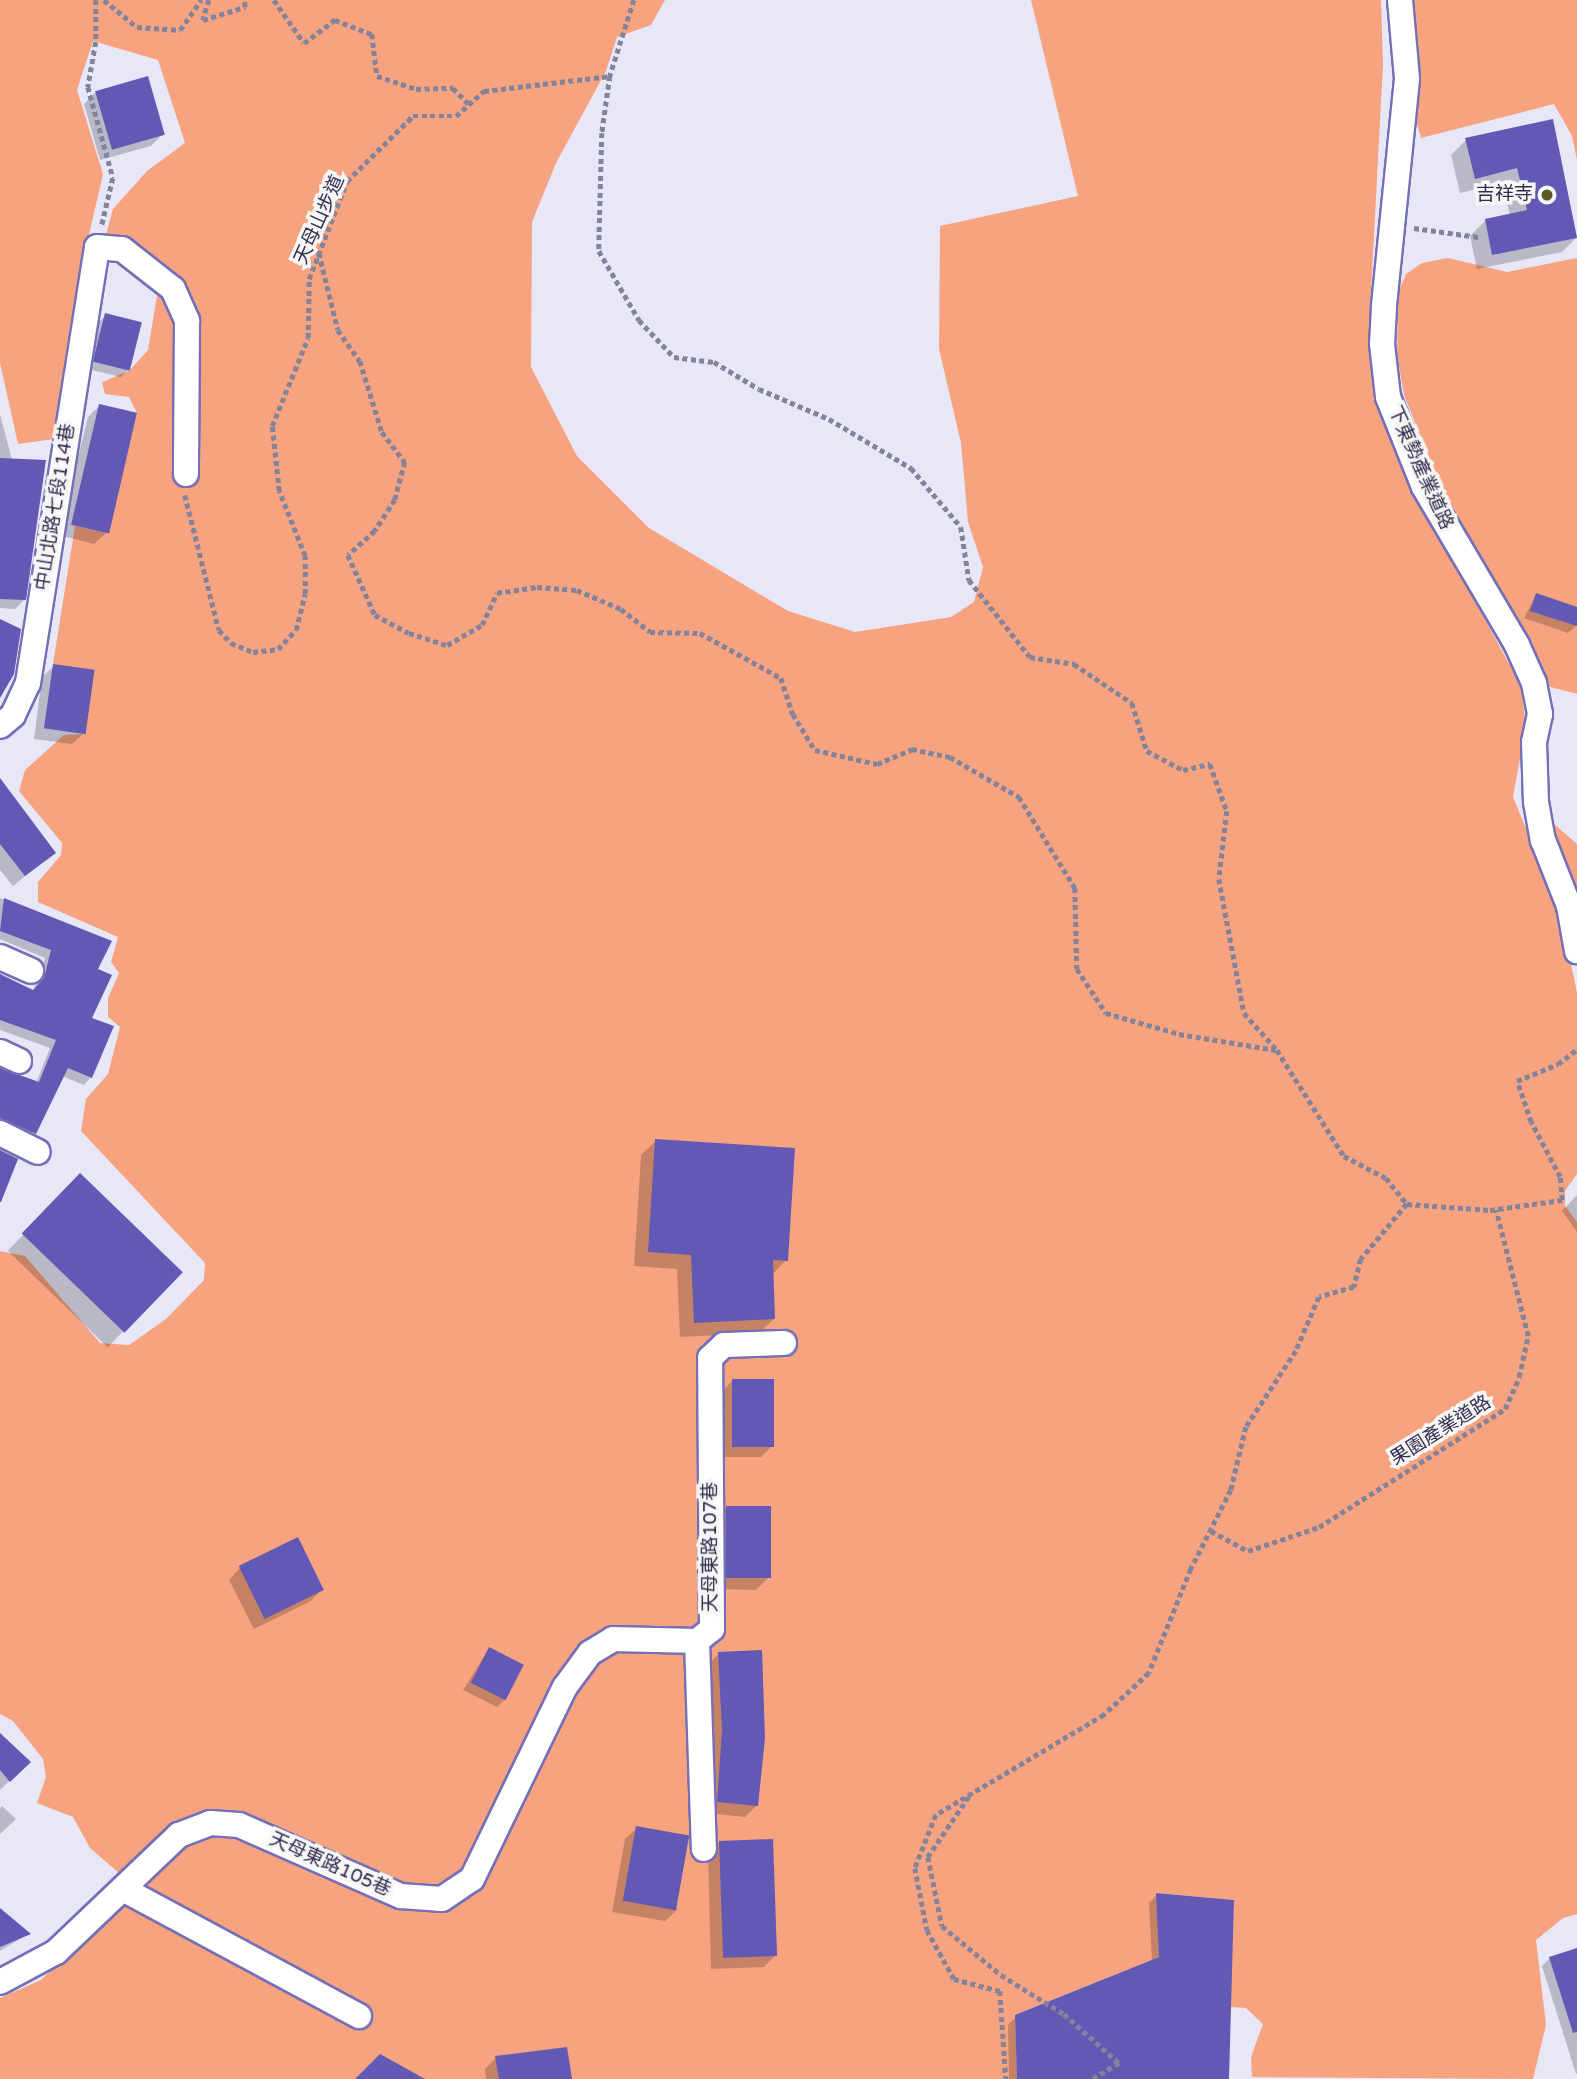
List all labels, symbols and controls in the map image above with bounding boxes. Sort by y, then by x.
street label: 天母山步道 [290,172,350,268]
place label: 吉祥寺 [1476,184,1533,206]
marker: 吉祥寺 [1539,187,1555,203]
street label: 下東勢產業道路 [1383,403,1457,533]
street label: 中山北路七段114巷 [32,422,80,592]
street label: 果園產業道路 [1387,1391,1495,1471]
street label: 天母東路107巷 [700,1482,722,1612]
street label: 天母東路105巷 [266,1828,394,1902]

